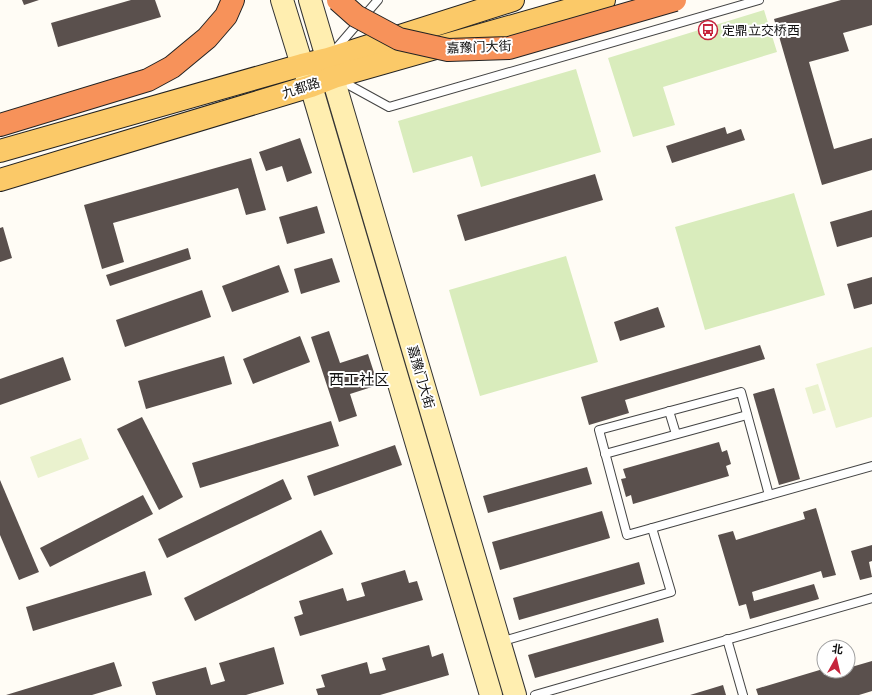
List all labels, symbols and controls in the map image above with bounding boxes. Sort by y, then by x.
bus stop icon: 定鼎立交桥西 [697,19,719,41]
place label: 定鼎立交桥西 [722,22,800,39]
street label: 嘉豫门大街 [446,37,512,57]
street label: 九都路 [280,74,322,102]
street label: 嘉豫门大街 [404,343,438,411]
district label: 西工社区 [329,370,389,389]
north arrow [816,639,856,679]
text: 北 [831,641,844,657]

